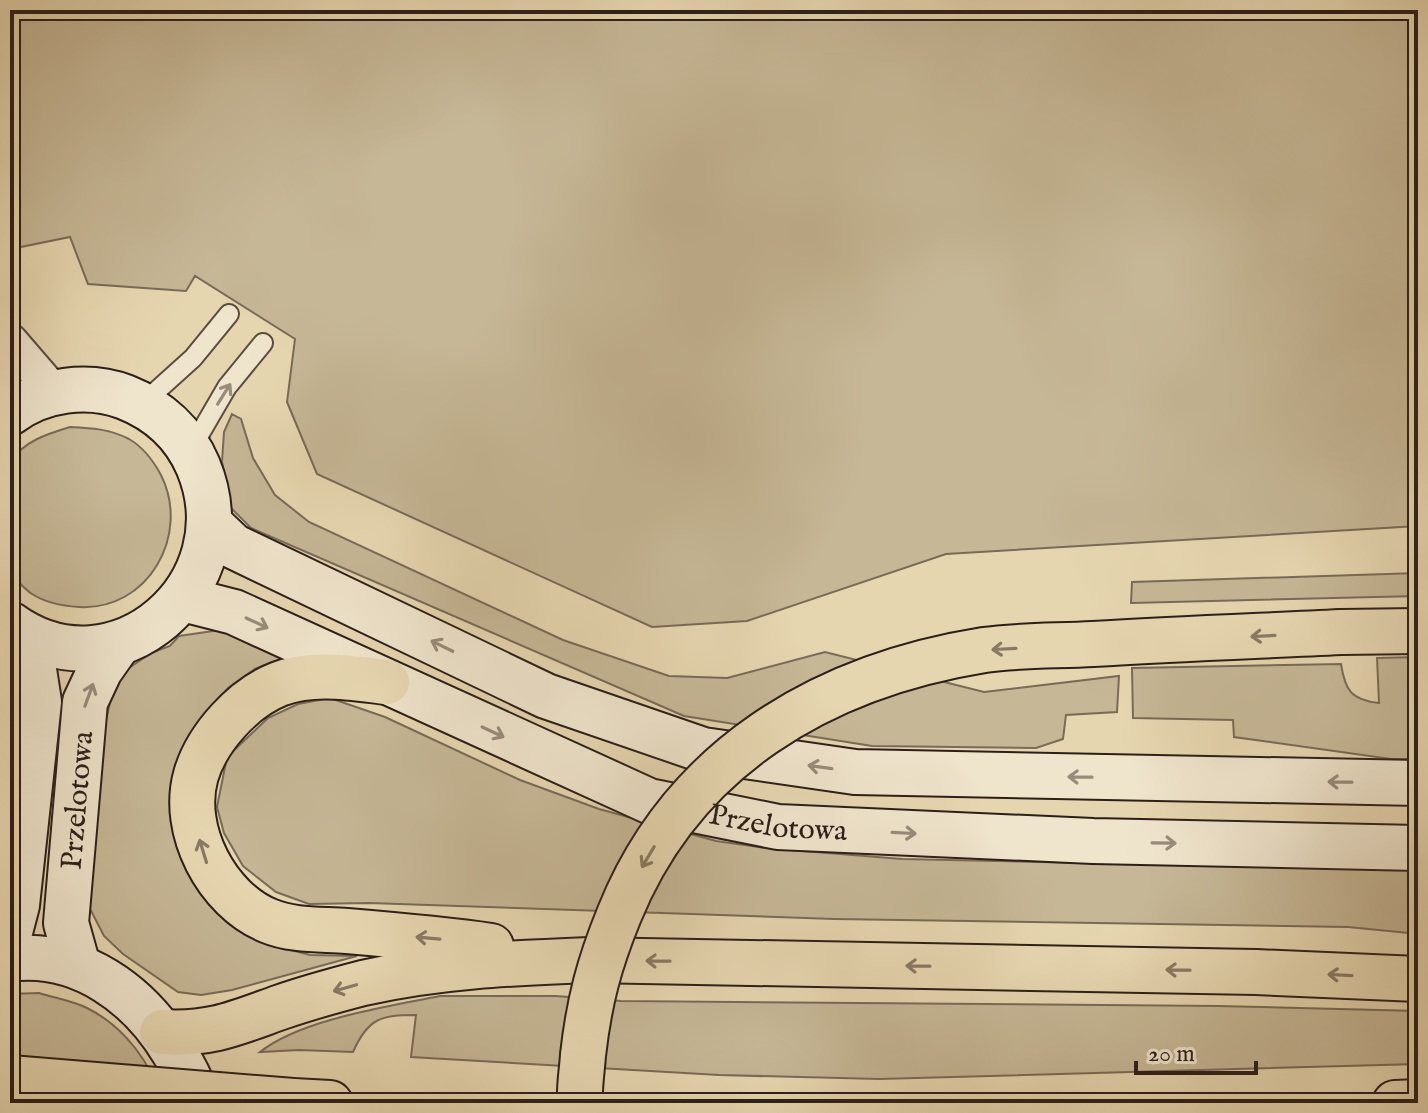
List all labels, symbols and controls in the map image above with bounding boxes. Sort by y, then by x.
one-way arrow [215,383,232,405]
one-way arrow [245,616,269,631]
one-way arrow [1250,628,1277,643]
one-way arrow [430,638,454,653]
one-way arrow [991,642,1018,657]
one-way arrow [83,684,97,708]
one-way arrow [481,725,505,740]
street label: Przelotowa [54,729,103,871]
one-way arrow [808,759,834,774]
one-way arrow [1067,770,1094,785]
one-way arrow [1327,774,1354,790]
street label: Przelotowa [705,797,848,851]
one-way arrow [890,825,917,840]
one-way arrow [1150,835,1177,850]
one-way arrow [195,838,210,864]
one-way arrow [640,845,656,868]
one-way arrow [415,930,442,945]
one-way arrow [645,954,672,969]
one-way arrow [905,958,932,974]
one-way arrow [1165,962,1192,978]
one-way arrow [1327,968,1354,983]
one-way arrow [333,981,359,996]
scale bar [1136,1025,1256,1075]
text: 20 m [1148,1039,1195,1070]

